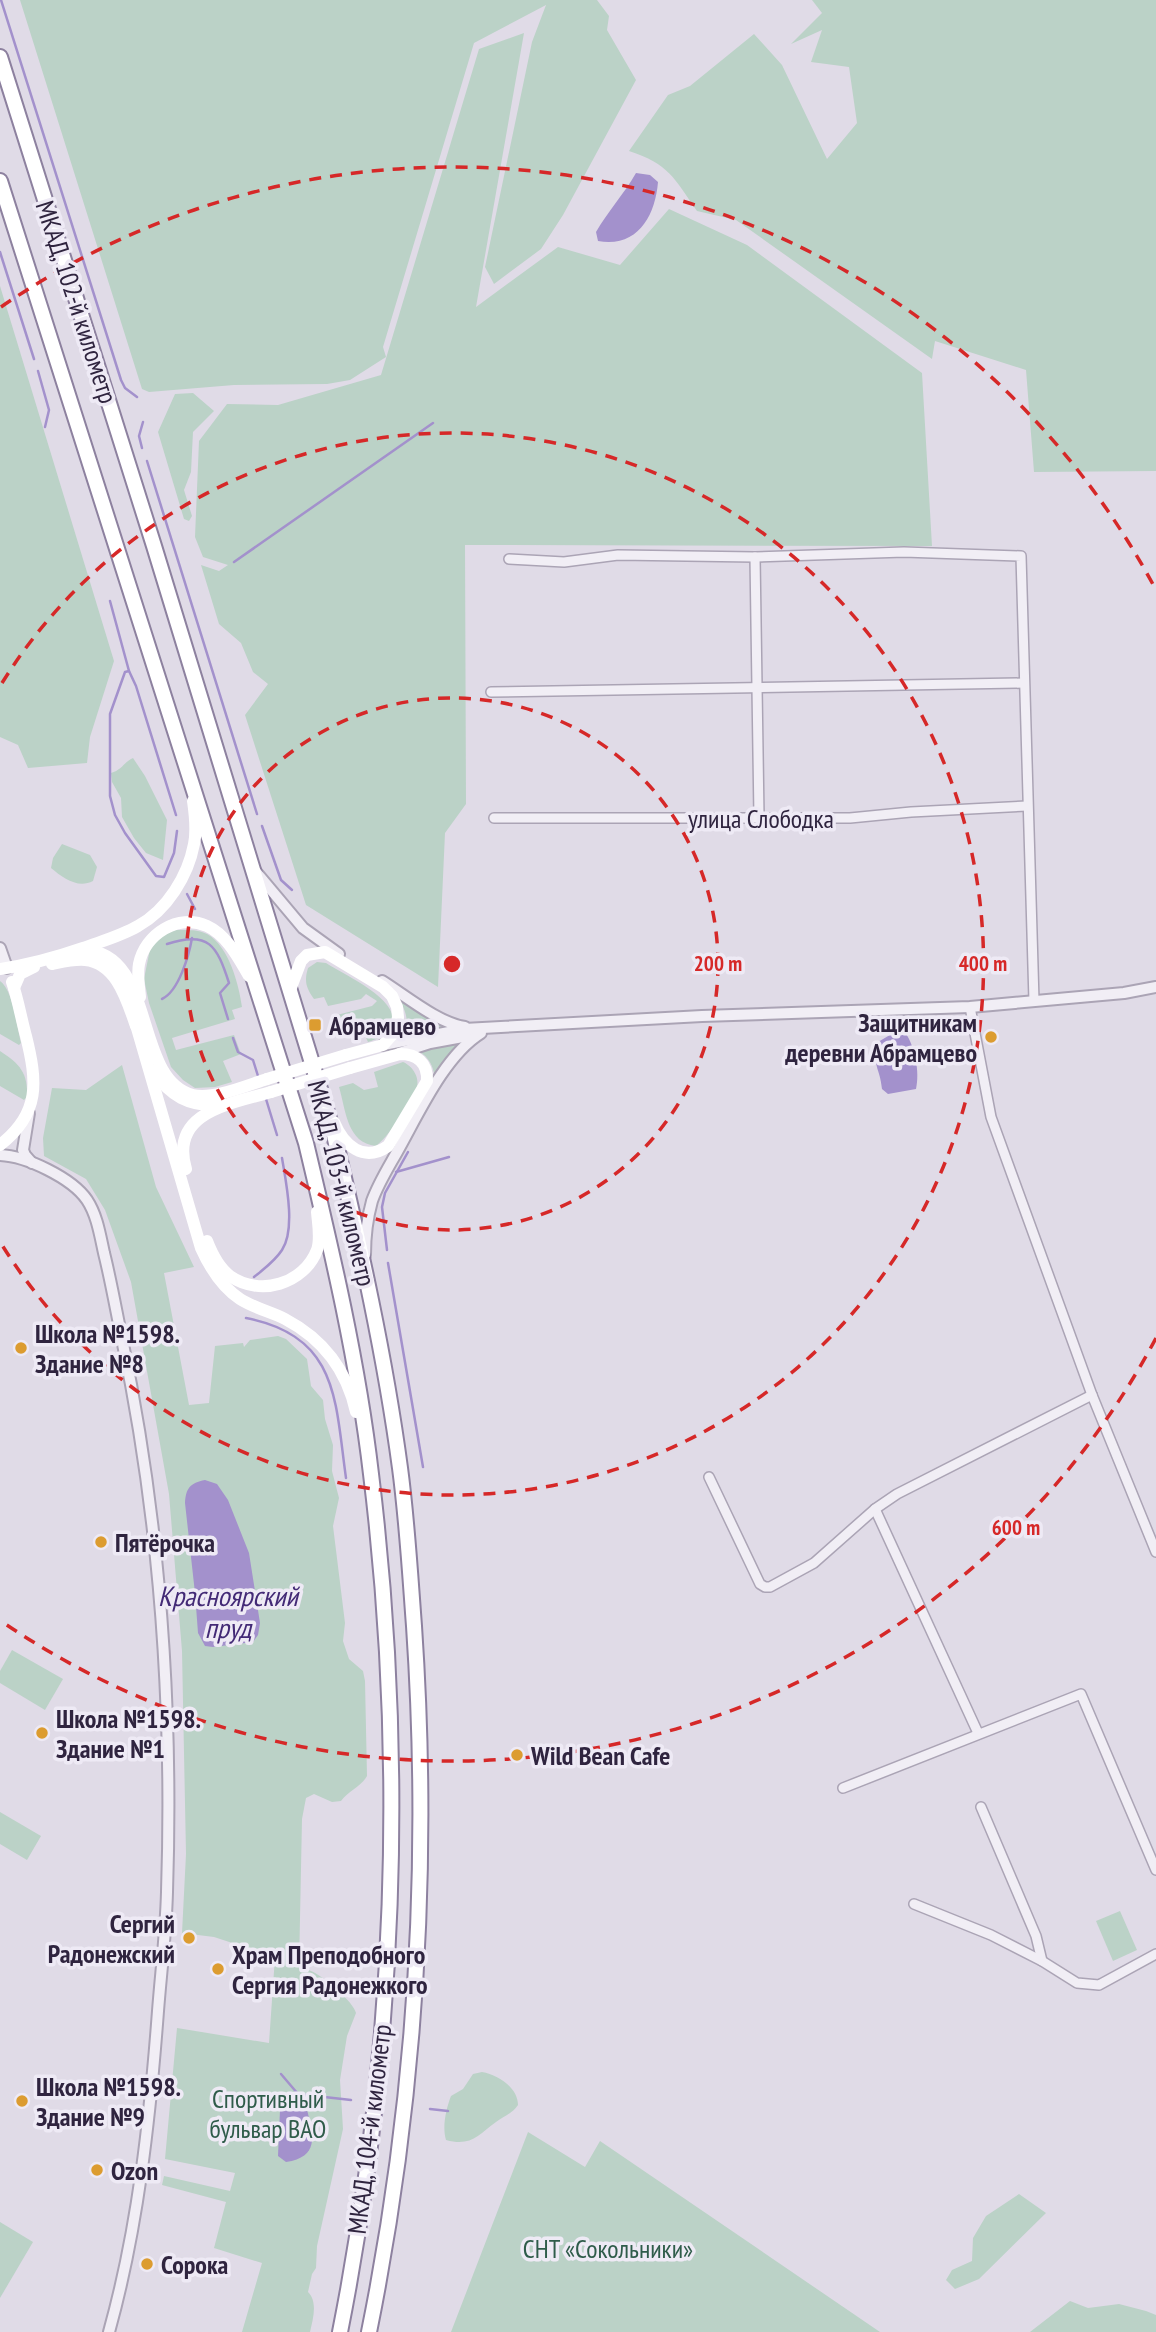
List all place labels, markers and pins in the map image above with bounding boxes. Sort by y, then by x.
centre of rings [440,952,464,976]
place label: Защитникам деревни Абрамцево [784,1006,977,1069]
place label: Абрамцево [328,1009,436,1042]
marker: Абрамцево [307,1017,323,1033]
marker: Защитникам деревни Абрамцево [983,1029,999,1045]
place label: Школа №1598. Здание №8 [35,1317,180,1380]
marker: Школа №1598. Здание №8 [13,1340,29,1356]
place label: Пятёрочка [115,1526,215,1559]
marker: Пятёрочка [93,1534,109,1550]
place label: Школа №1598. Здание №1 [56,1702,201,1765]
marker: Школа №1598. Здание №1 [34,1725,50,1741]
place label: Wild Bean Cafe [530,1739,671,1772]
marker: Wild Bean Cafe [509,1747,525,1763]
place label: Сергий Радонежский [48,1907,175,1970]
marker: Сергий Радонежский [181,1930,197,1946]
place label: Храм Преподобного Сергия Радонежкого [232,1938,428,2001]
marker: Храм Преподобного Сергия Радонежкого [210,1961,226,1977]
place label: Школа №1598. Здание №9 [36,2070,181,2133]
marker: Школа №1598. Здание №9 [14,2093,30,2109]
place label: Ozon [111,2154,158,2187]
marker: Ozon [89,2162,105,2178]
place label: Сорока [161,2248,228,2281]
marker: Сорока [139,2256,155,2272]

